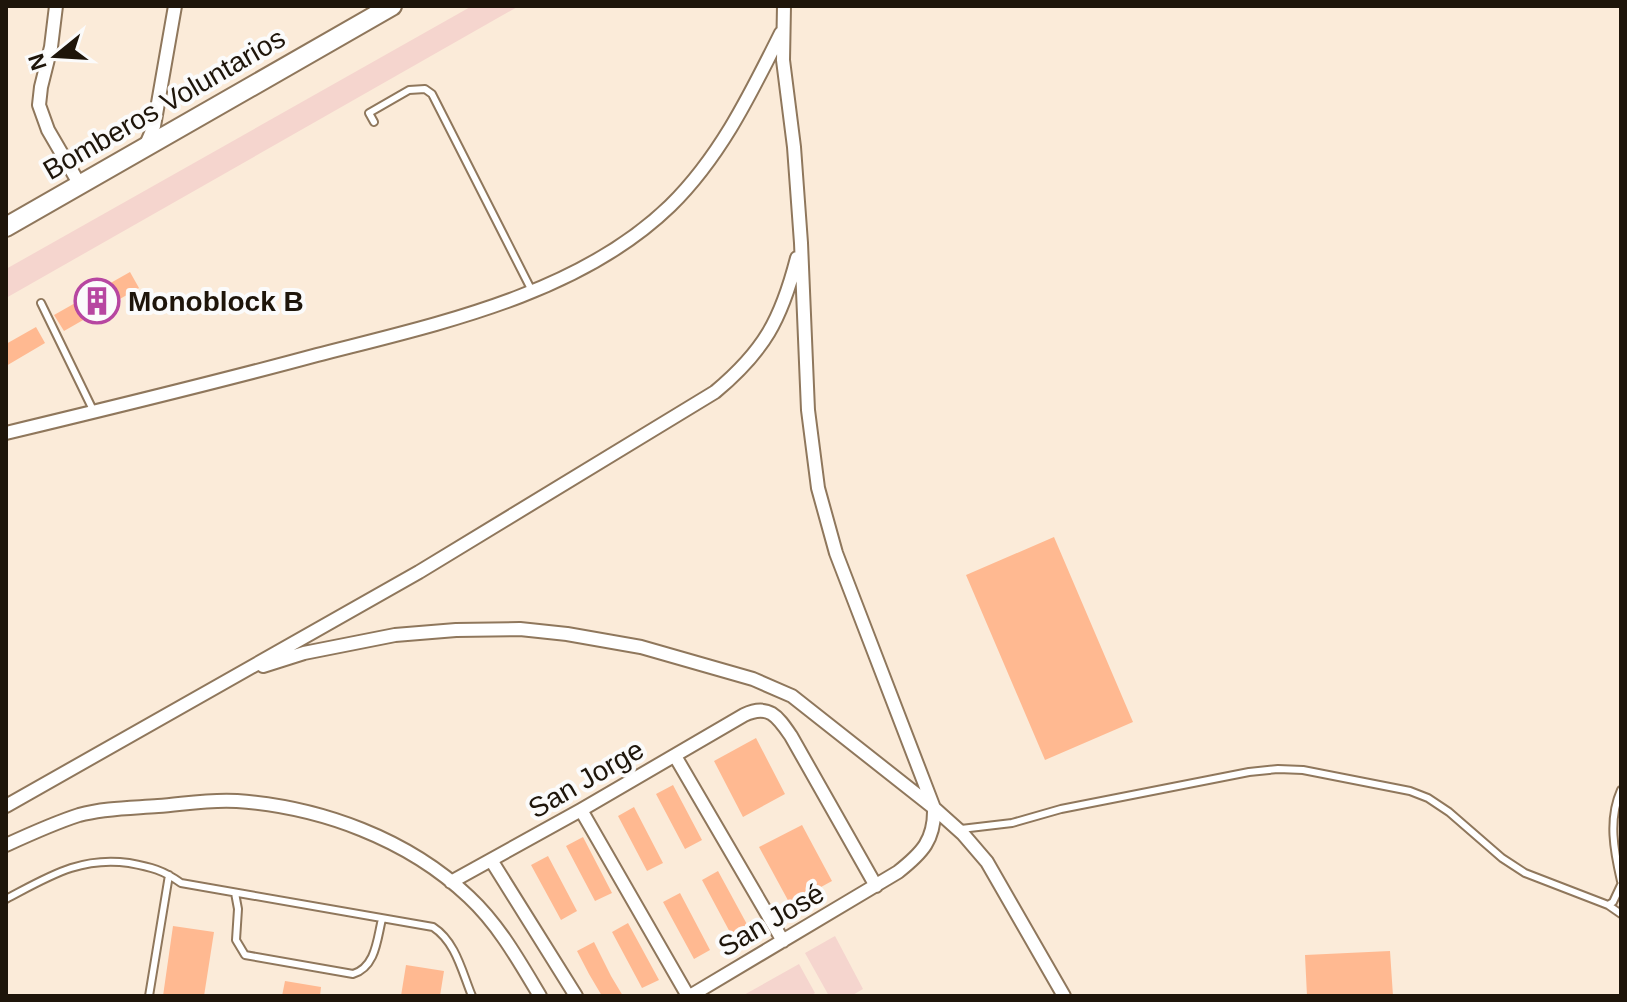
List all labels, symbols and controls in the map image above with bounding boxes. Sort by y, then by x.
north arrow [16,16,96,96]
street label: Bomberos Voluntarios [38,22,290,186]
text: N [23,51,52,73]
building icon: Monoblock B [73,277,121,325]
place label: Monoblock B [128,286,304,317]
street label: San Jorge [523,734,649,824]
street label: San José [713,877,829,963]

